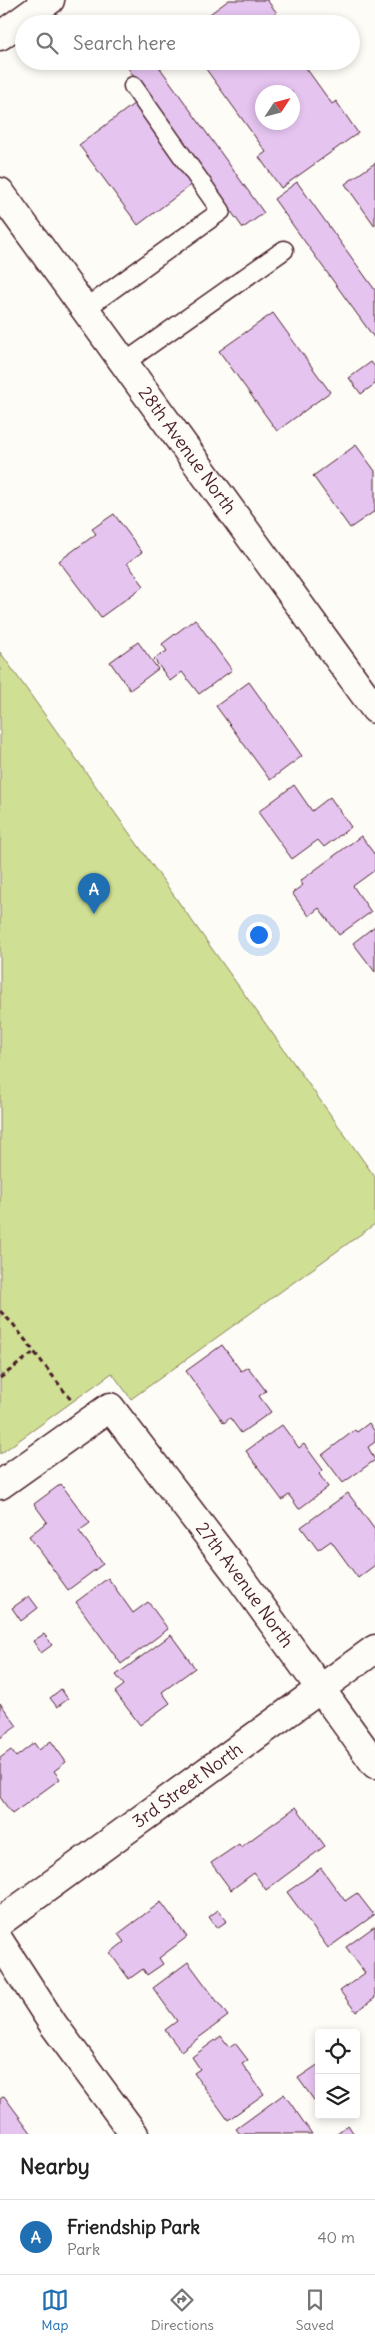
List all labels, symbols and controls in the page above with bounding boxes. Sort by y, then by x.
search box [15,15,360,70]
icon: search [33,29,61,57]
text: Search here [73,31,176,55]
north arrow [255,85,300,130]
street label: 28th Avenue North [134,382,242,518]
pin: A [78,873,110,914]
your location [246,922,272,948]
street label: 27th Avenue North [191,1517,299,1652]
street label: 3rd Street North [128,1737,247,1833]
map controls [315,2029,360,2119]
button: locate [315,2029,360,2074]
button: layers [315,2074,360,2119]
text: Nearby [20,2153,90,2180]
text: Friendship Park [67,2215,200,2239]
text: A [31,2227,41,2247]
text: 40 m [317,2227,355,2247]
text: Park [67,2239,100,2259]
tab: Map [41,2286,69,2334]
tab: Directions [151,2286,214,2334]
tab: Saved [296,2286,334,2334]

